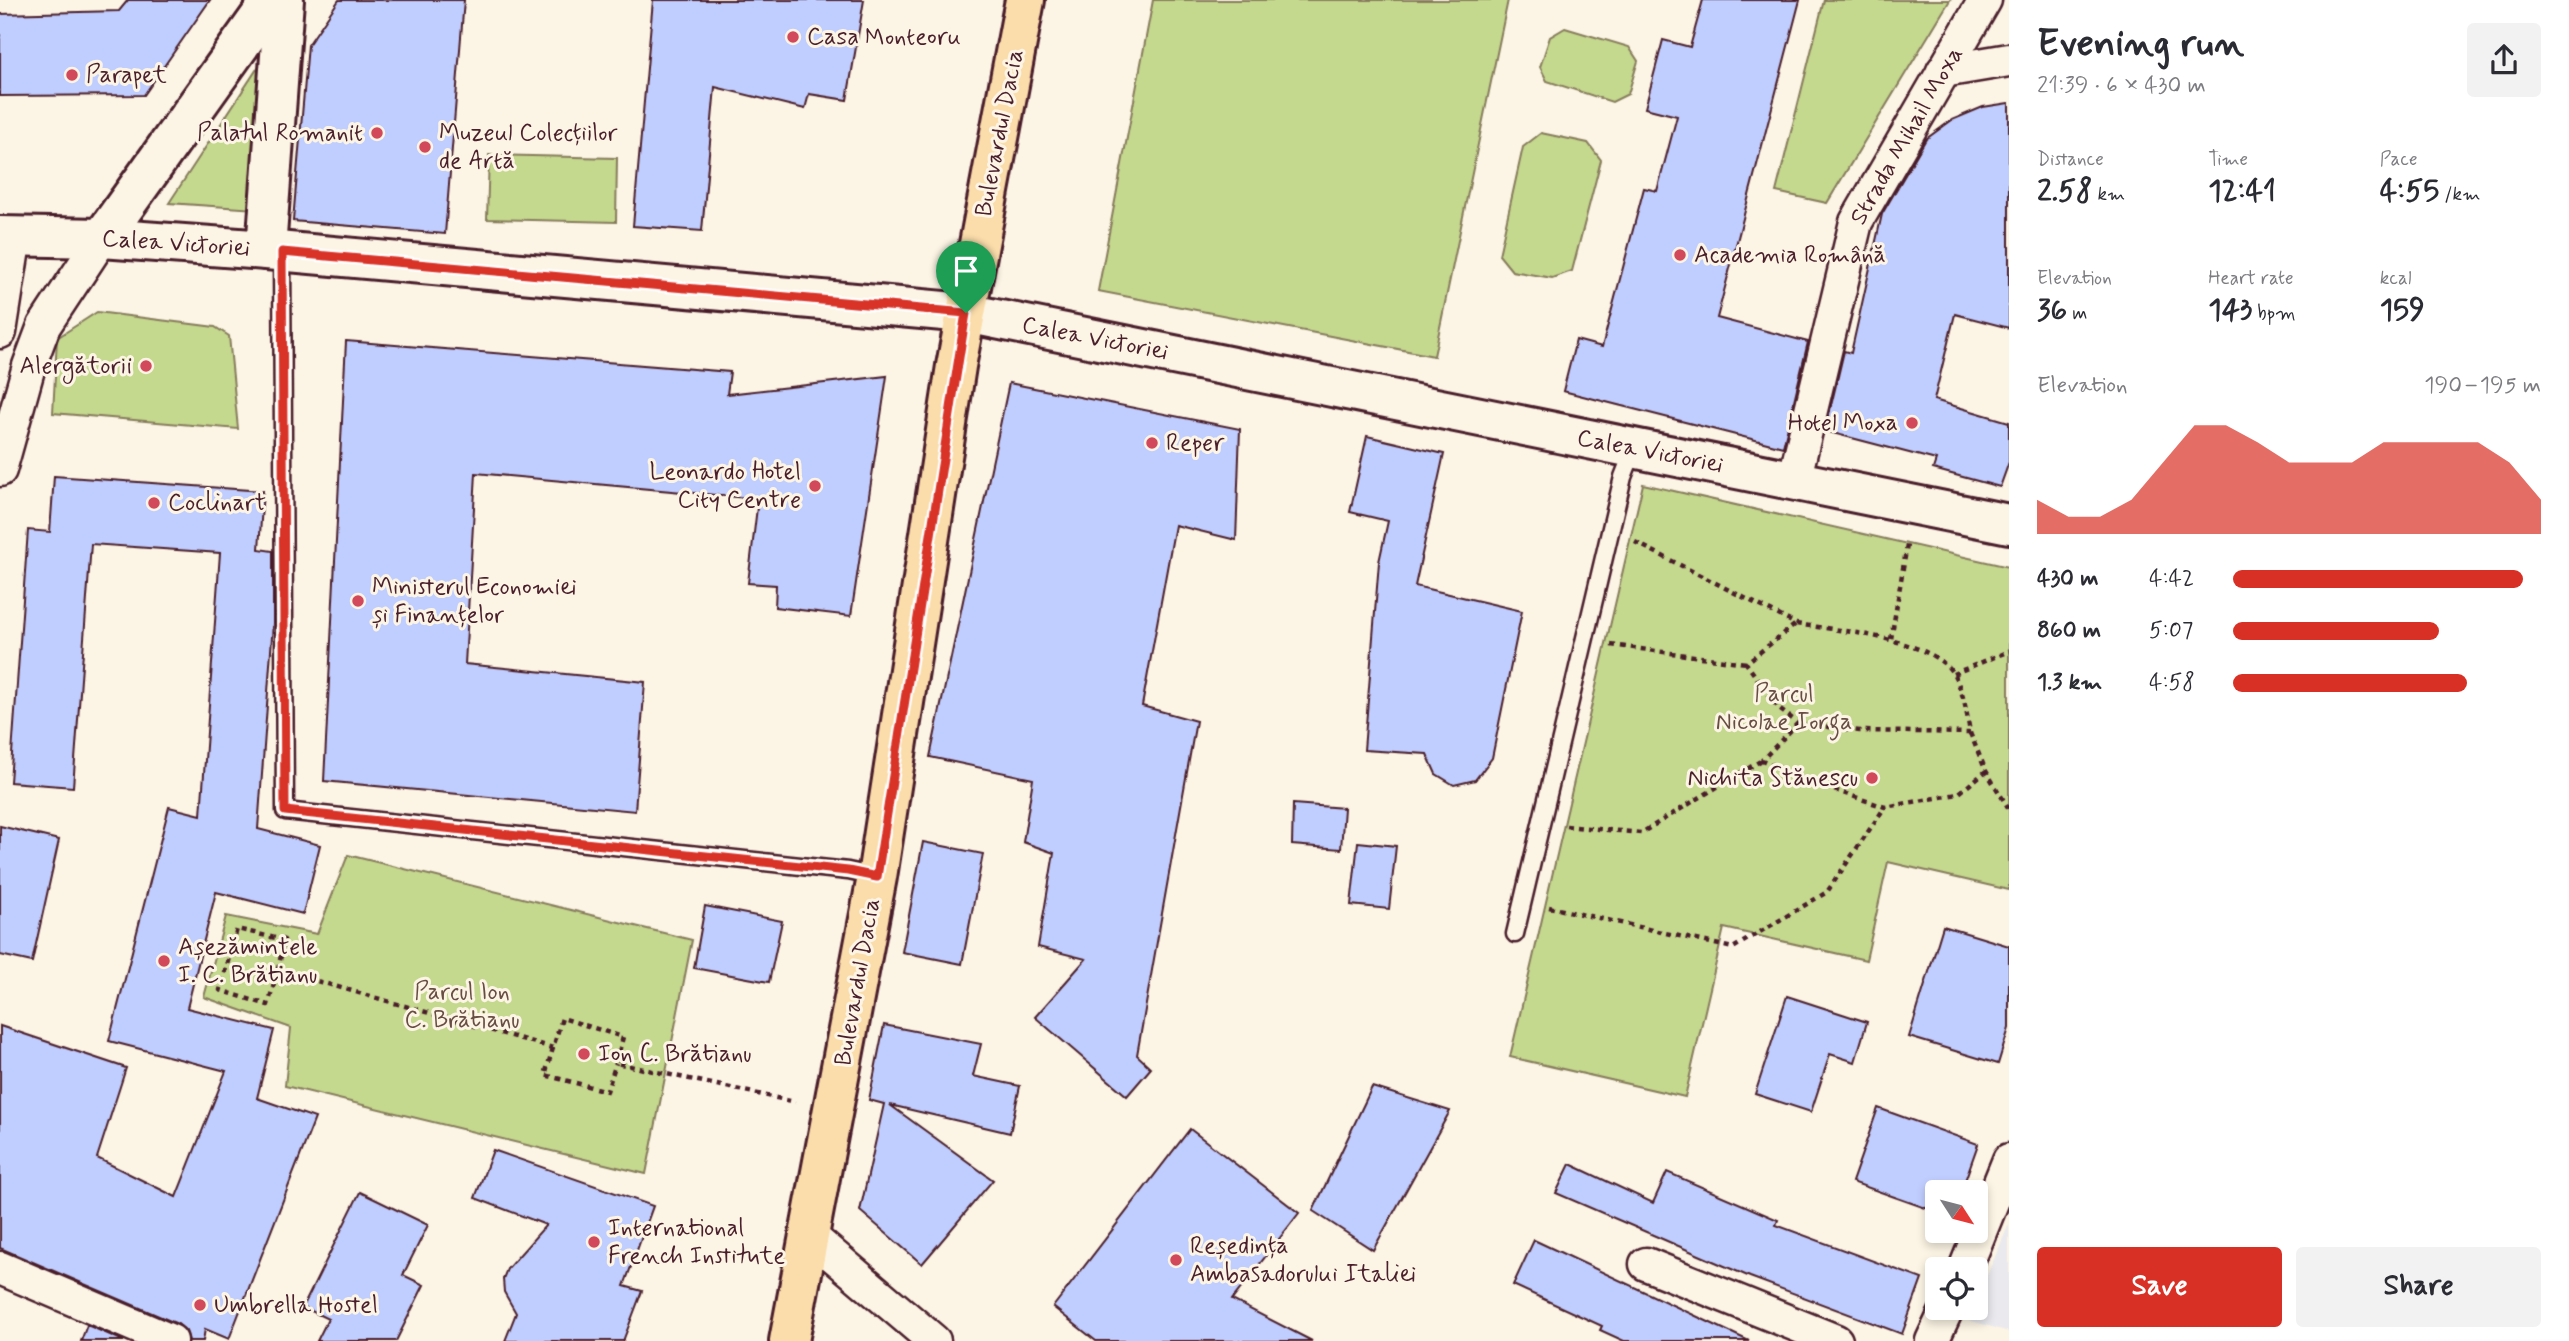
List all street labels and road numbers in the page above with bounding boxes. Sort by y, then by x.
street label: Strada Mihail Moxa [1843,41,1971,231]
street label: Bulevardul Dacia [969,47,1031,219]
street label: Calea Victoriei [101,223,251,265]
street label: Calea Victoriei [1019,310,1171,368]
street label: Calea Victoriei [1574,423,1726,481]
street label: Bulevardul Dacia [828,896,888,1068]

